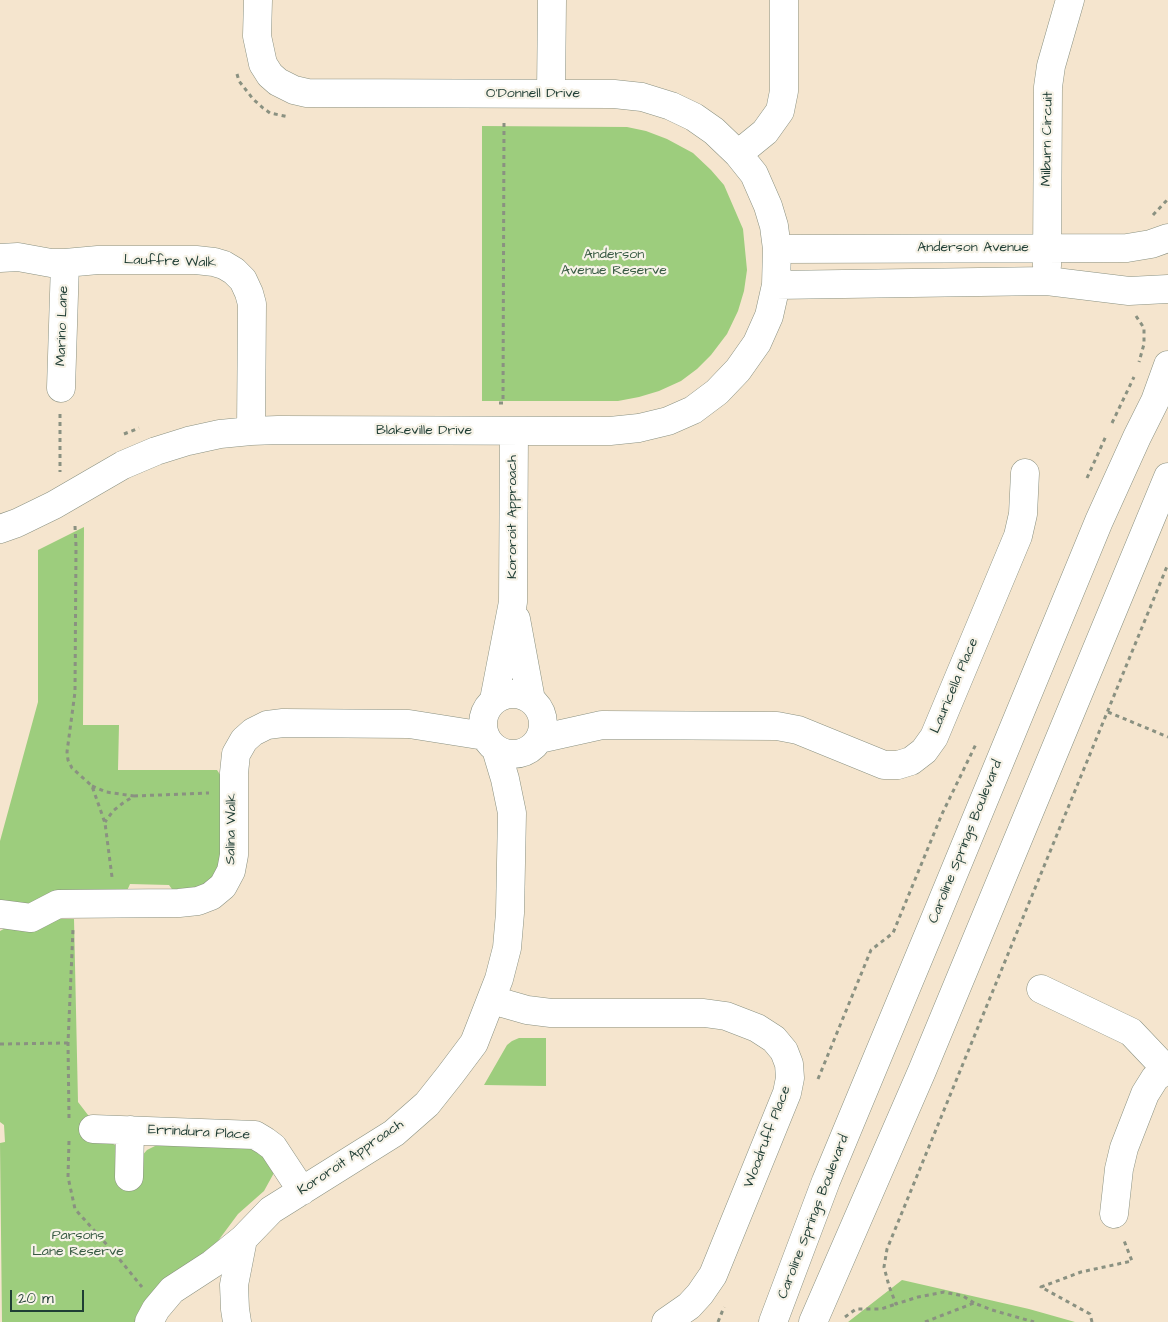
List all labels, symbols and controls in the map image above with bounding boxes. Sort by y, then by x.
street label: O'Donnell Drive [486,86,580,102]
street label: Milburn Circuit [1039,92,1057,186]
street label: Anderson Avenue [917,240,1029,256]
park label: Anderson Avenue Reserve [561,247,667,280]
street label: Lauffre Walk [123,252,217,272]
street label: Marino Lane [53,286,73,366]
street label: Blakeville Drive [376,423,472,439]
street label: Kororoit Approach [505,455,521,579]
street label: Lauricella Place [927,636,983,736]
street label: Caroline Springs Boulevard [926,758,1006,926]
street label: Salina Walk [223,793,241,865]
street label: Woodruff Place [741,1084,795,1190]
street label: Kororoit Approach [295,1116,407,1200]
street label: Errindura Place [147,1122,251,1144]
street label: Caroline Springs Boulevard [775,1132,853,1302]
park label: Parsons Lane Reserve [32,1228,124,1260]
scale bar [12,1280,86,1312]
text: 20 m [18,1288,54,1309]

